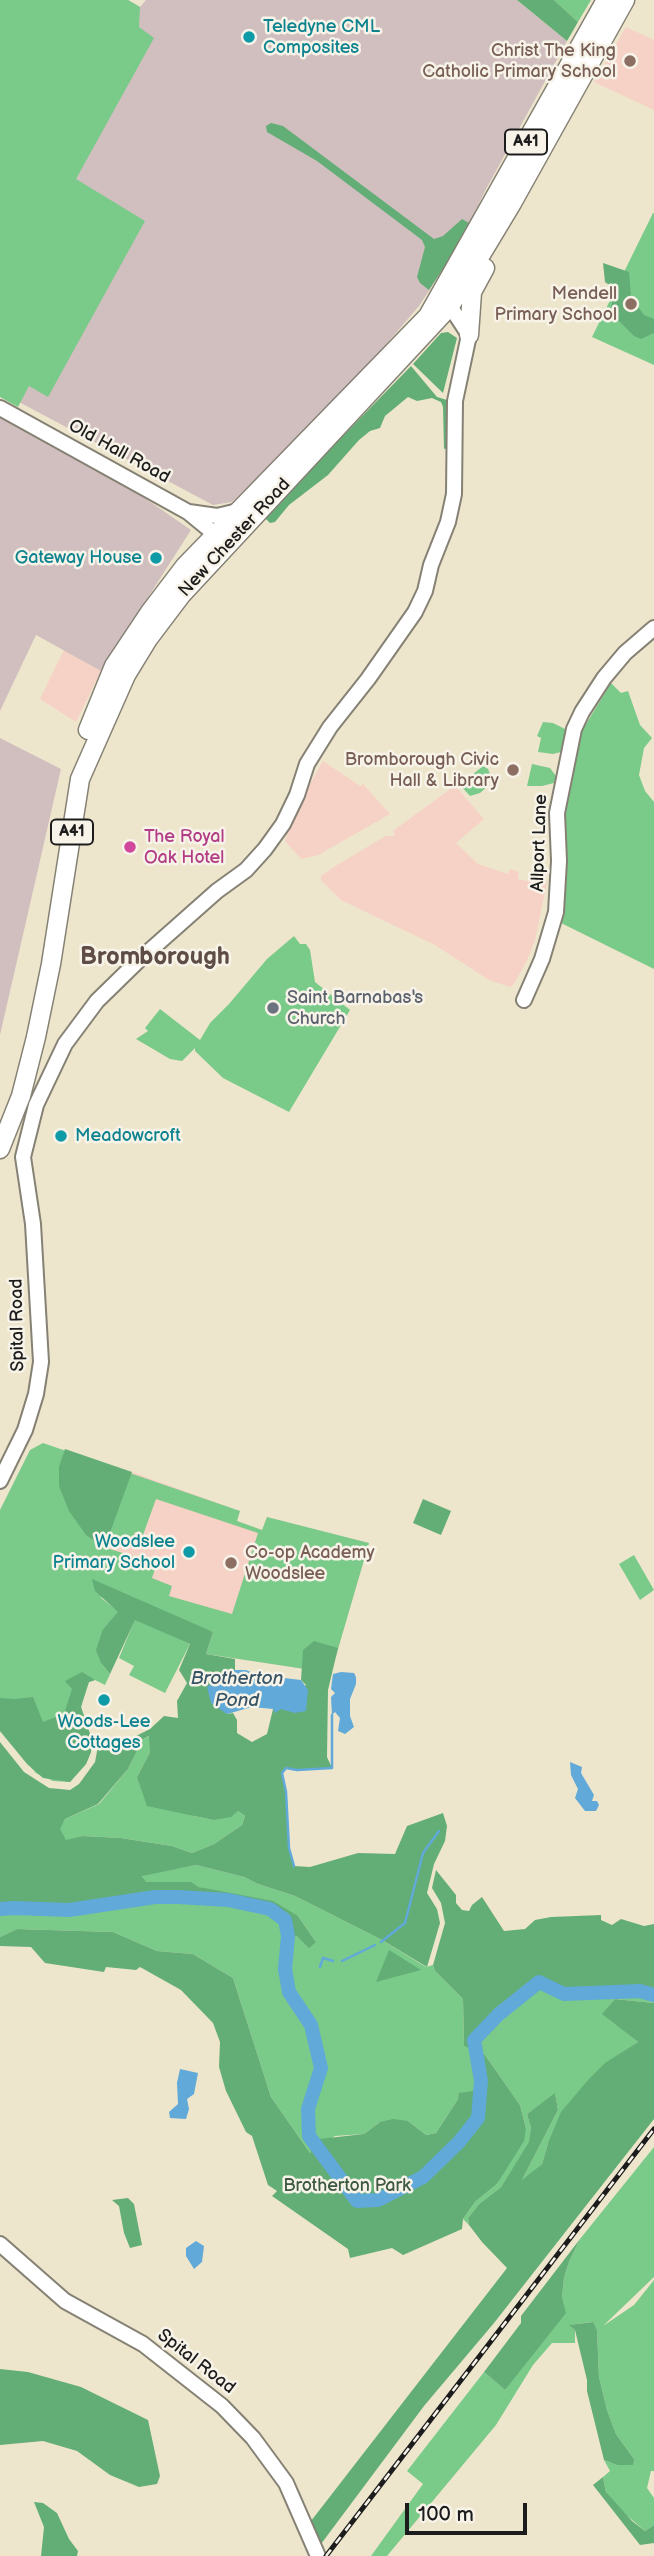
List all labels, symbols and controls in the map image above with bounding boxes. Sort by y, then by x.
place label: Teledyne CML Composites [263,16,380,58]
marker: Teledyne CML Composites [241,29,257,45]
place label: Christ The King Catholic Primary School [422,40,616,82]
marker: Christ The King Catholic Primary School [622,53,638,69]
road number: A41 [505,130,547,154]
place label: Mendell Primary School [495,283,617,326]
marker: Mendell Primary School [623,296,639,312]
street label: Old Hall Road [65,415,173,489]
street label: New Chester Road [175,474,295,602]
place label: Gateway House [15,547,142,569]
marker: Gateway House [148,550,164,566]
place label: Bromborough Civic Hall & Library [345,749,499,792]
marker: Bromborough Civic Hall & Library [505,762,521,778]
street label: Allport Lane [528,794,552,892]
road number: A41 [51,820,93,845]
place label: The Royal Oak Hotel [144,826,224,868]
marker: The Royal Oak Hotel [122,839,138,855]
district label: Bromborough [80,944,230,972]
place label: Saint Barnabas's Church [287,987,423,1030]
marker: Saint Barnabas's Church [265,1000,281,1016]
place label: Meadowcroft [75,1125,181,1147]
marker: Meadowcroft [53,1128,69,1144]
street label: Spital Road [6,1278,30,1372]
place label: Woodslee Primary School [53,1531,175,1574]
place label: Co-op Academy Woodslee [245,1542,375,1584]
marker: Woodslee Primary School [181,1544,197,1560]
marker: Co-op Academy Woodslee [223,1555,239,1571]
water label: Brotherton Pond [191,1668,283,1712]
marker: Woods-Lee Cottages [96,1692,112,1708]
place label: Woods-Lee Cottages [58,1711,150,1754]
park label: Brotherton Park [283,2175,411,2197]
street label: Spital Road [153,2325,239,2399]
scale bar [409,2490,532,2534]
text: 100 m [418,2502,474,2527]

